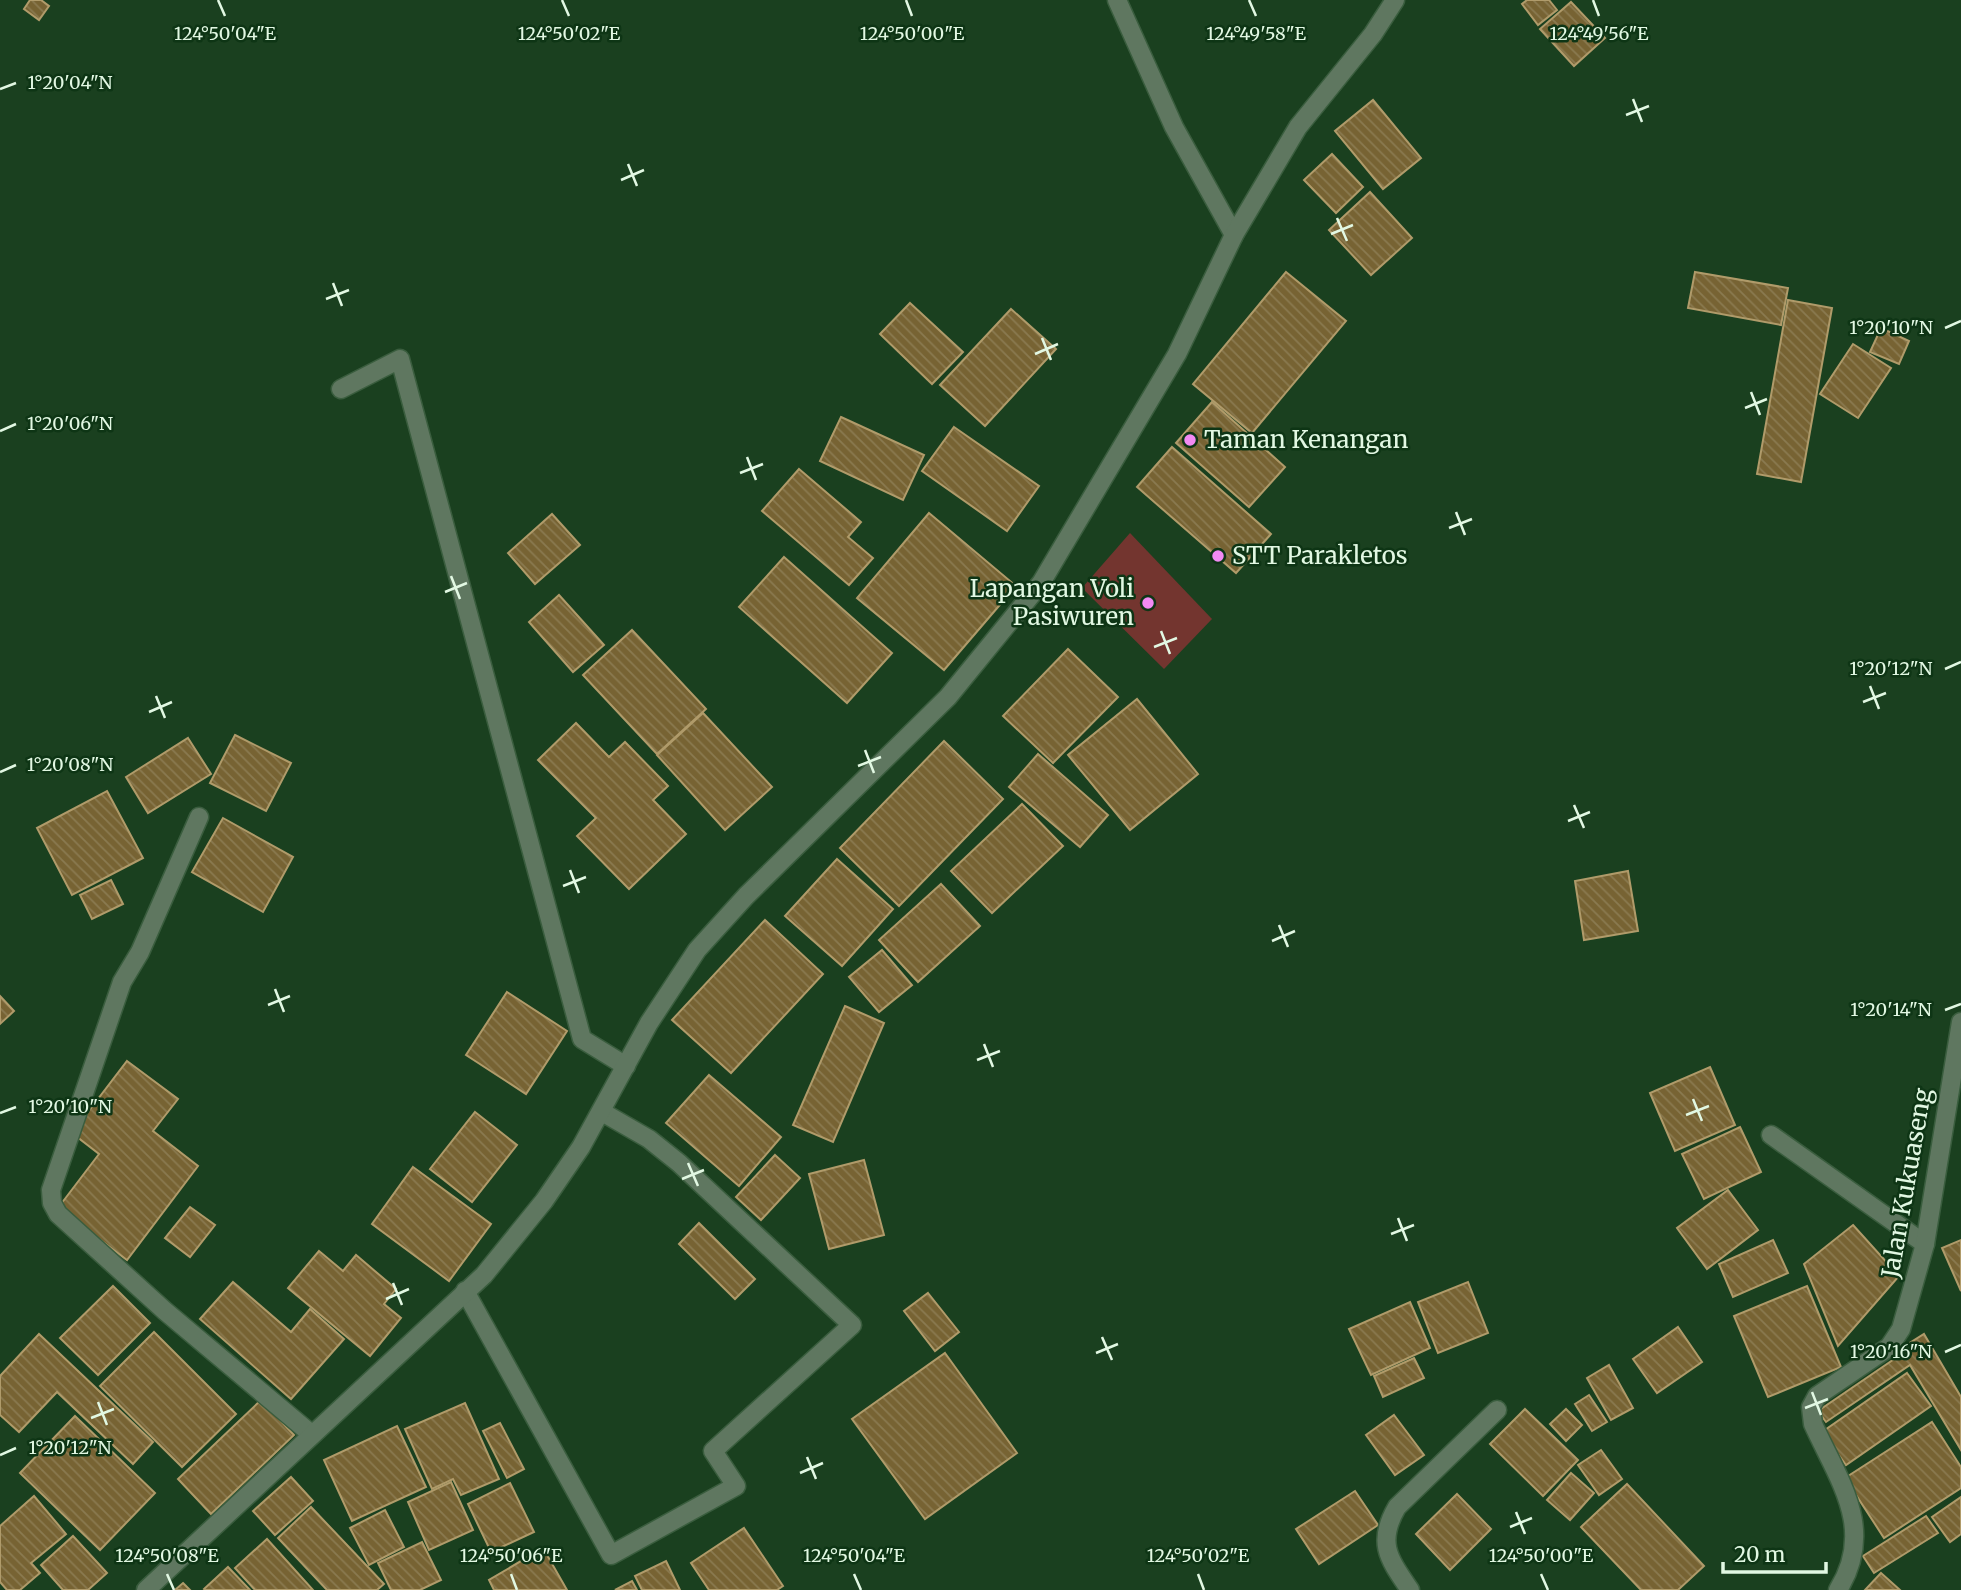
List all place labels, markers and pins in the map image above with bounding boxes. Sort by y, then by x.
place label: Taman Kenangan [1204,424,1408,455]
marker: Taman Kenangan [1182,432,1198,448]
place label: STT Parakletos [1232,540,1407,571]
marker: STT Parakletos [1210,548,1226,564]
place label: Lapangan Voli Pasiwuren [970,573,1134,632]
marker: Lapangan Voli Pasiwuren [1140,595,1156,611]

